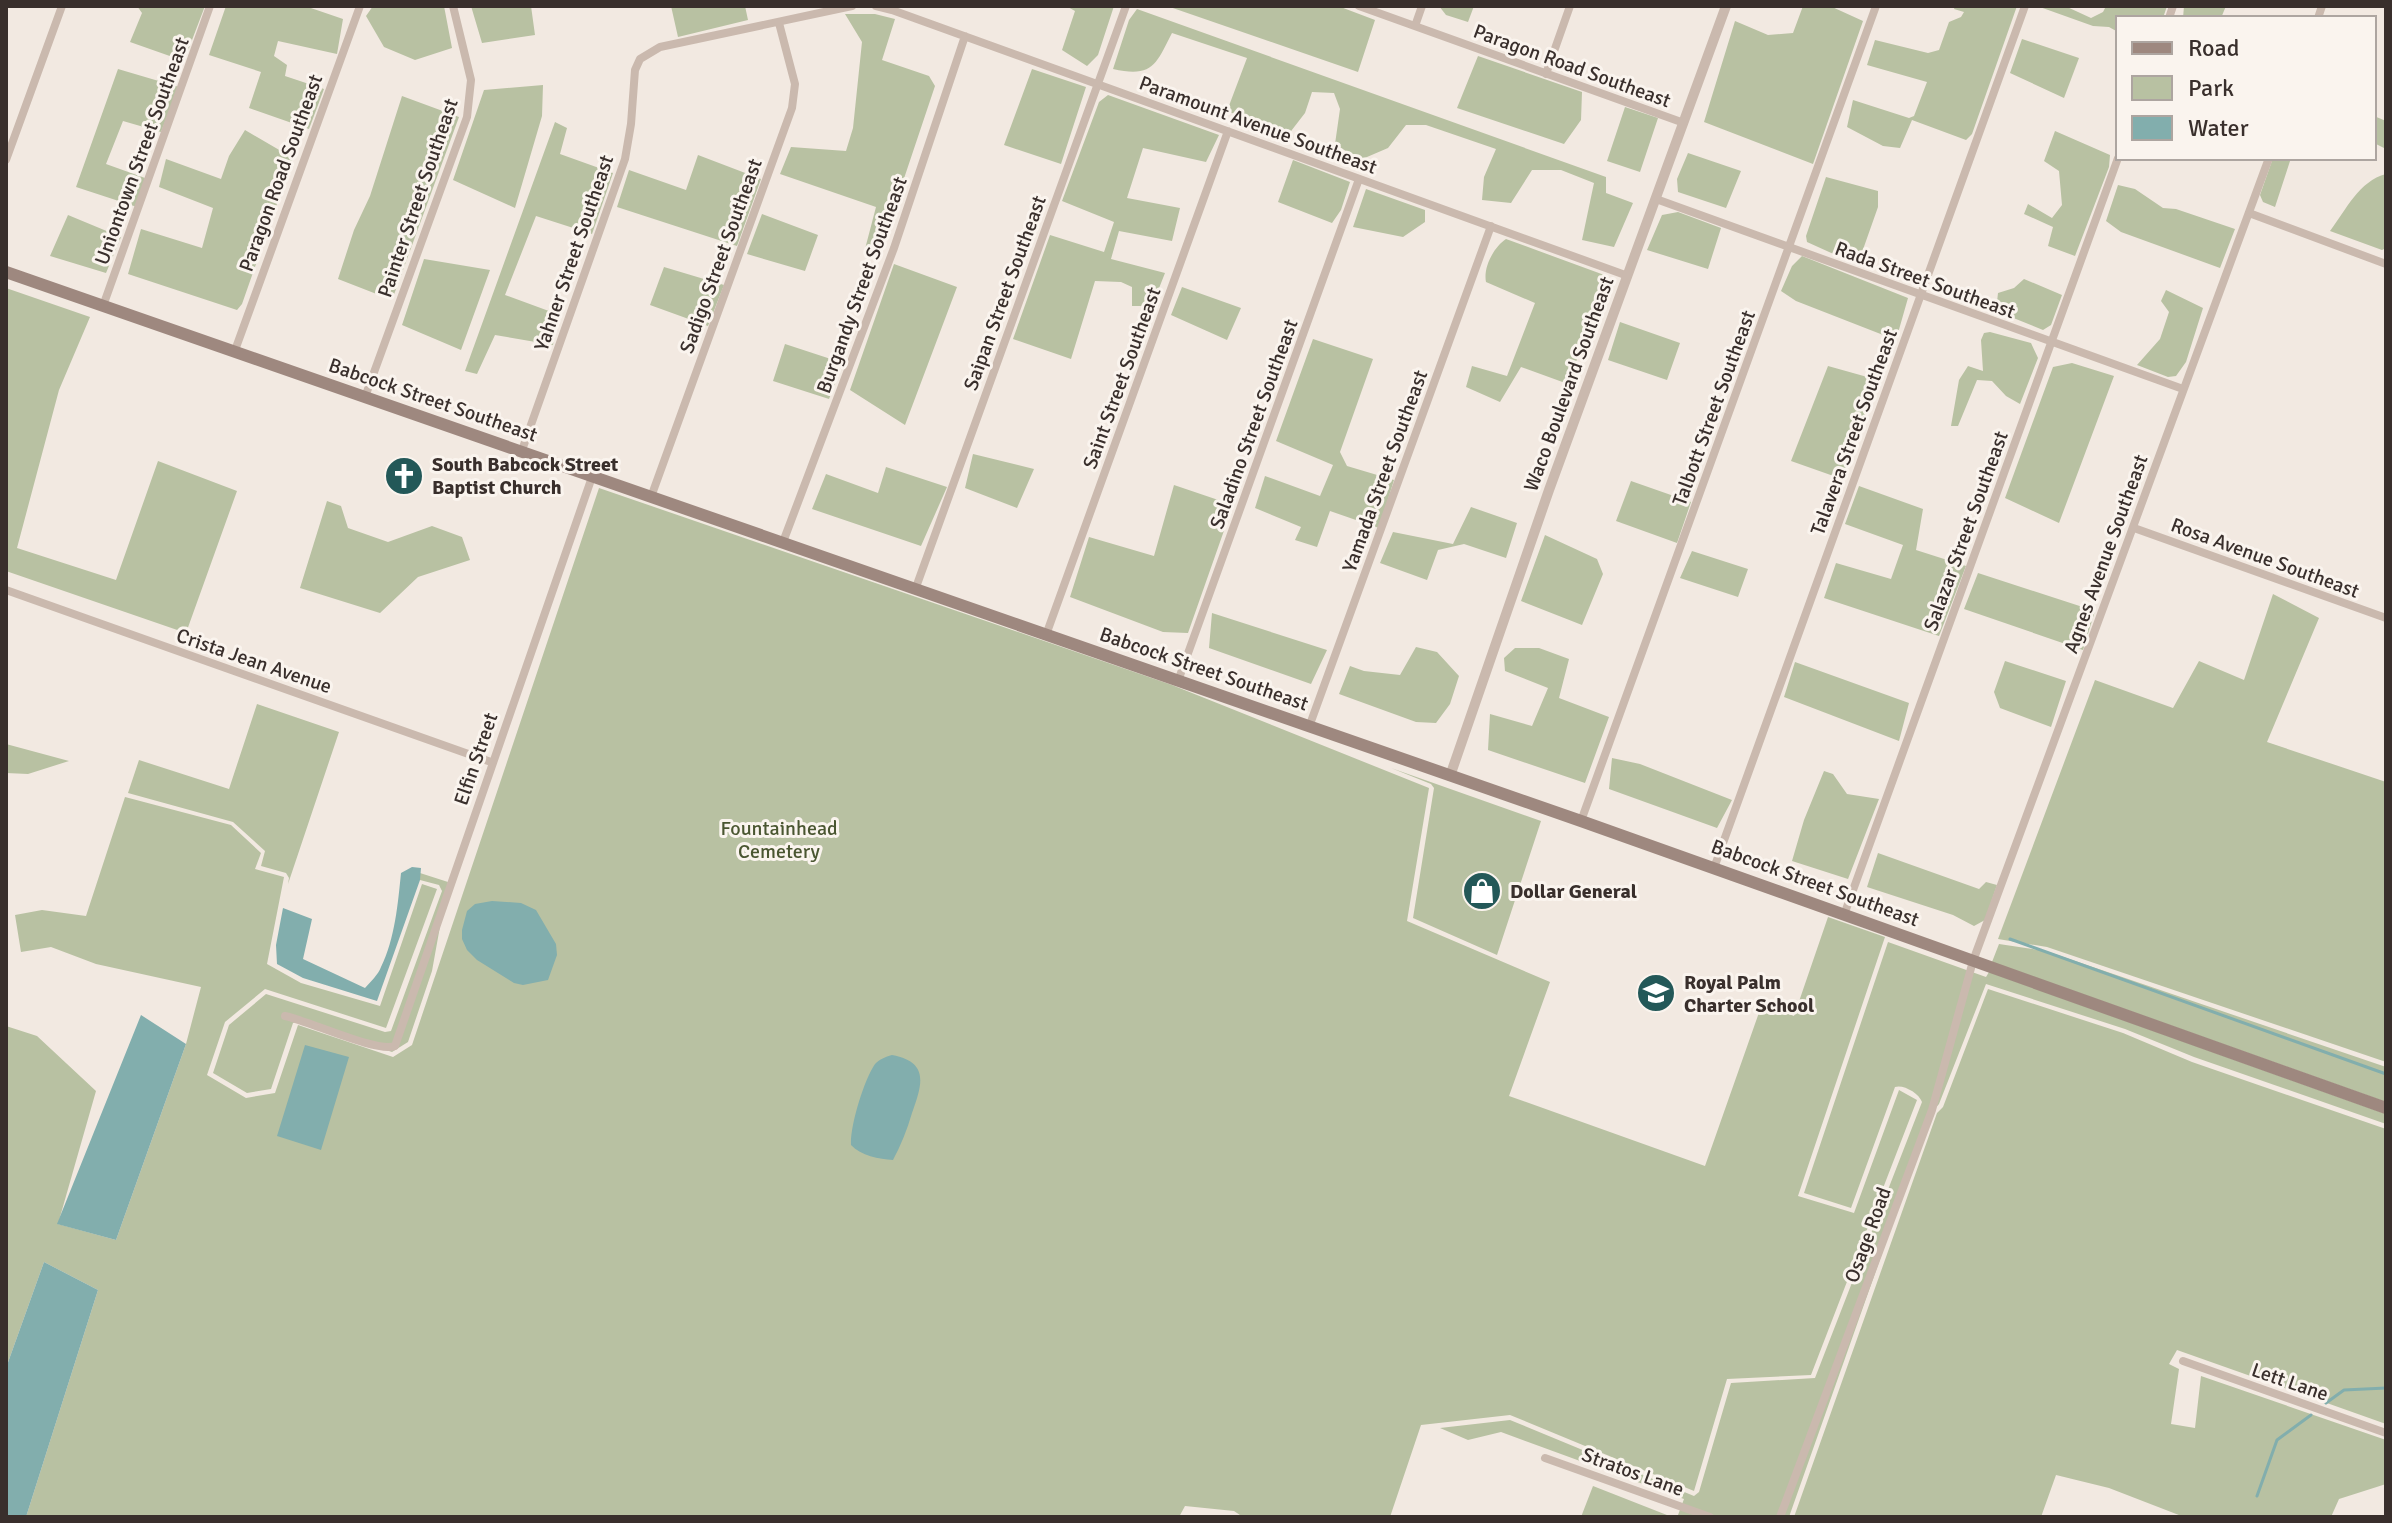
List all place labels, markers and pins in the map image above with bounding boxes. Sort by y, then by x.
place label: South Babcock Street Baptist Church [432,452,619,500]
church icon: South Babcock Street Baptist Church [383,455,425,497]
shop icon: Dollar General [1461,870,1503,912]
place label: Dollar General [1510,879,1637,904]
place label: Royal Palm Charter School [1684,970,1814,1018]
school or university icon: Royal Palm Charter School [1635,972,1677,1014]

